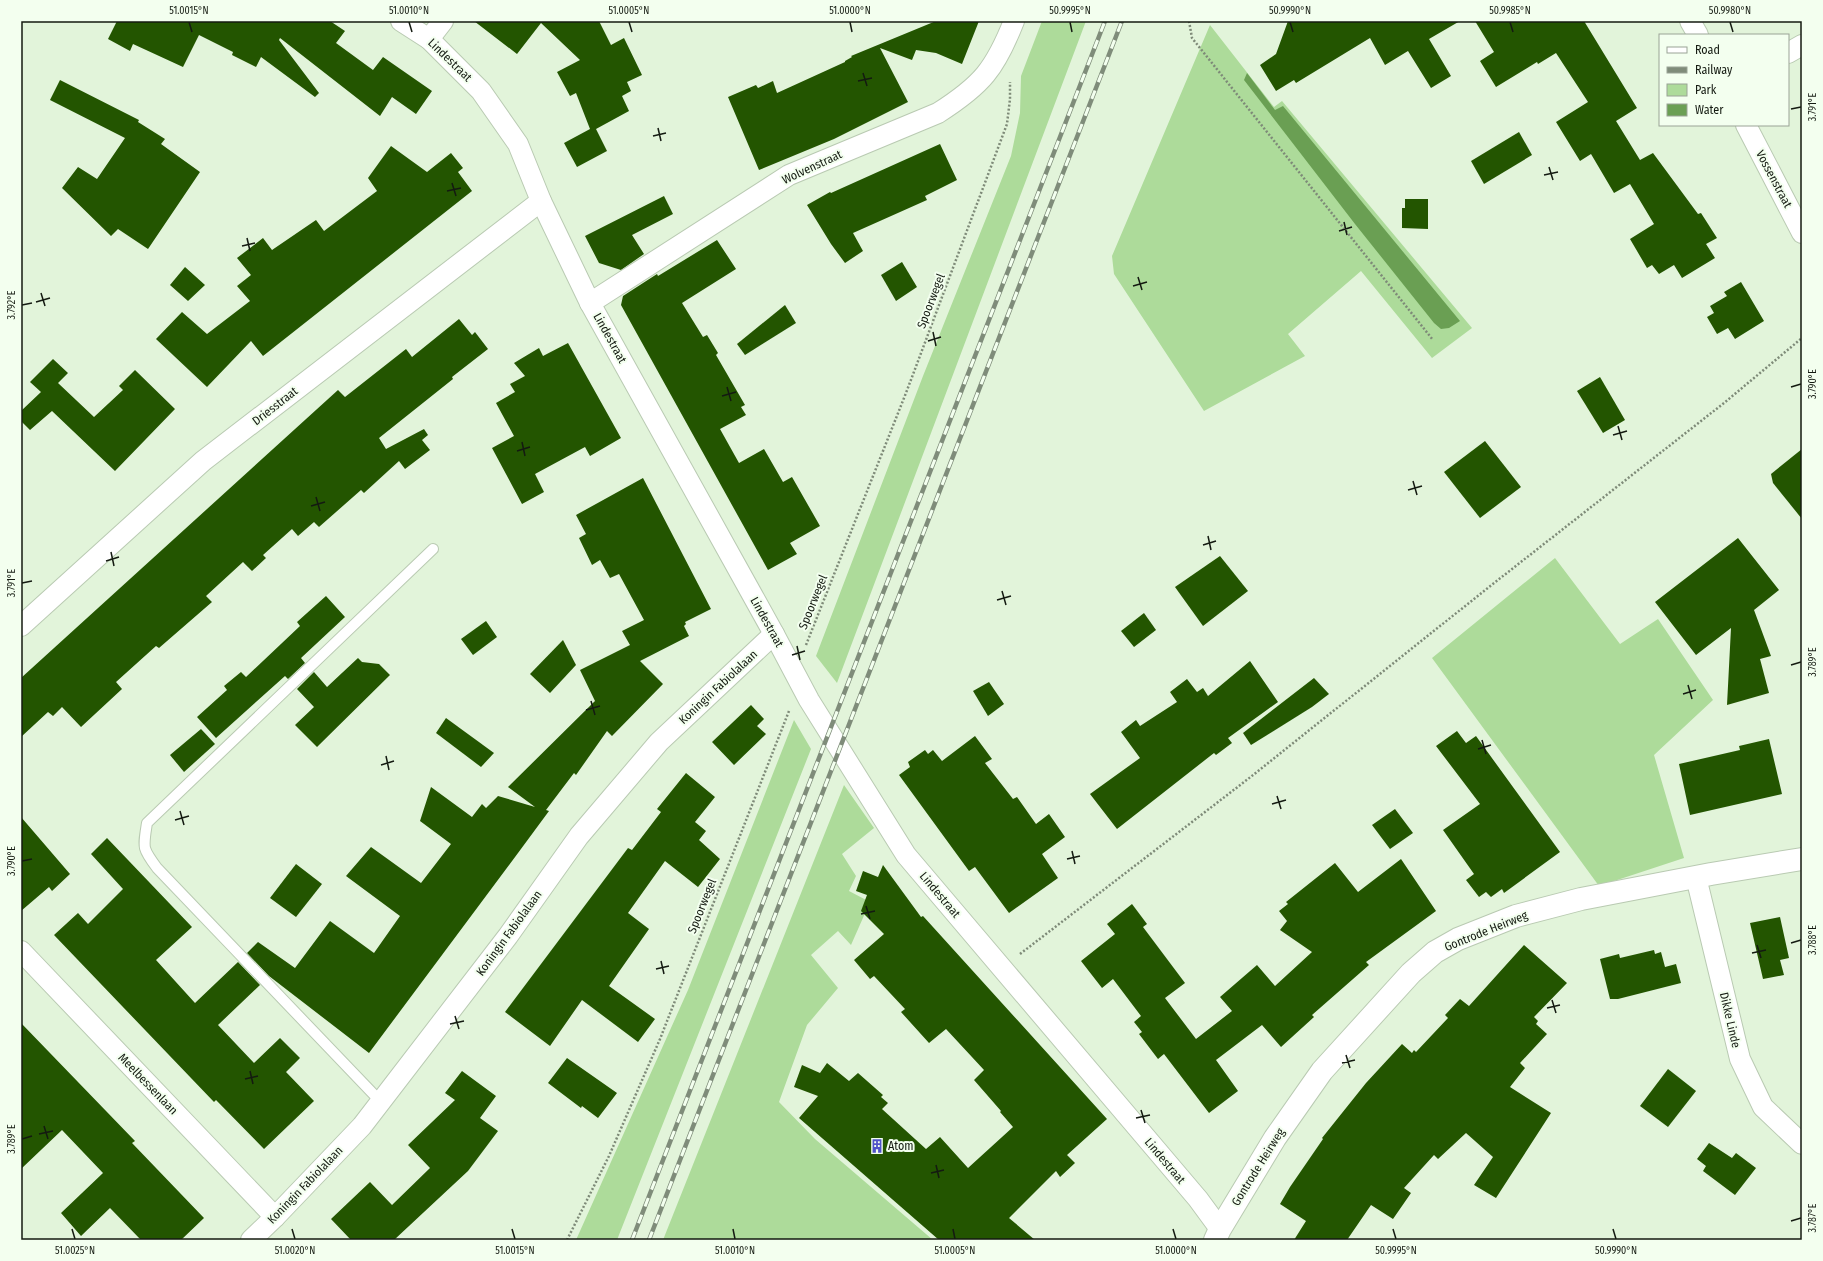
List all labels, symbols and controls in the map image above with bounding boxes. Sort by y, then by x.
text: 51.0015°N [169,5,209,17]
text: 51.0010°N [389,5,429,17]
text: 51.0005°N [609,5,649,17]
text: 51.0000°N [829,5,871,17]
text: 50.9995°N [1049,5,1091,17]
text: 50.9990°N [1269,5,1311,17]
text: 50.9985°N [1489,5,1531,17]
text: 50.9980°N [1709,5,1751,17]
legend [1659,34,1789,126]
street label: Lindestraat [425,36,475,84]
text: Road [1695,43,1720,57]
text: Railway [1695,63,1733,77]
text: Park [1695,83,1717,97]
text: 3.791°E [1807,92,1819,121]
text: Water [1695,103,1724,117]
street label: Wolvenstraat [780,147,844,187]
street label: Vossenstraat [1753,148,1795,210]
street label: Spoorwegel [914,272,948,330]
text: 3.792°E [6,290,18,320]
street label: Lindestraat [590,310,630,366]
text: 3.790°E [1807,369,1819,399]
street label: Driesstraat [250,384,300,428]
text: 3.791°E [6,568,18,597]
street label: Spoorwegel [796,573,830,631]
street label: Lindestraat [747,594,787,650]
street label: Koningin Fabiolalaan [676,647,760,727]
text: 3.789°E [1807,647,1819,677]
text: 3.790°E [6,846,18,876]
street label: Lindestraat [917,869,963,921]
street label: Spoorwegel [685,877,719,935]
street label: Koningin Fabiolalaan [473,888,545,978]
street label: Gontrode Heirweg [1442,908,1530,954]
text: 3.788°E [1807,925,1819,955]
street label: Dikke Linde [1717,991,1743,1049]
street label: Meelbessenlaan [115,1051,181,1117]
text: 3.789°E [6,1124,18,1154]
street label: Gontrode Heirweg [1229,1125,1288,1208]
street label: Lindestraat [1142,1135,1188,1187]
building icon: Atom [869,1138,885,1154]
place label: Atom [888,1139,914,1153]
street label: Koningin Fabiolalaan [264,1143,346,1227]
text: 3.787°E [1807,1203,1819,1232]
text: 51.0025°N [55,1245,95,1257]
text: 51.0020°N [275,1245,315,1257]
text: 51.0015°N [495,1245,535,1257]
text: 51.0010°N [715,1245,755,1257]
text: 51.0005°N [935,1245,975,1257]
text: 51.0000°N [1155,1245,1197,1257]
text: 50.9995°N [1375,1245,1417,1257]
text: 50.9990°N [1595,1245,1637,1257]

